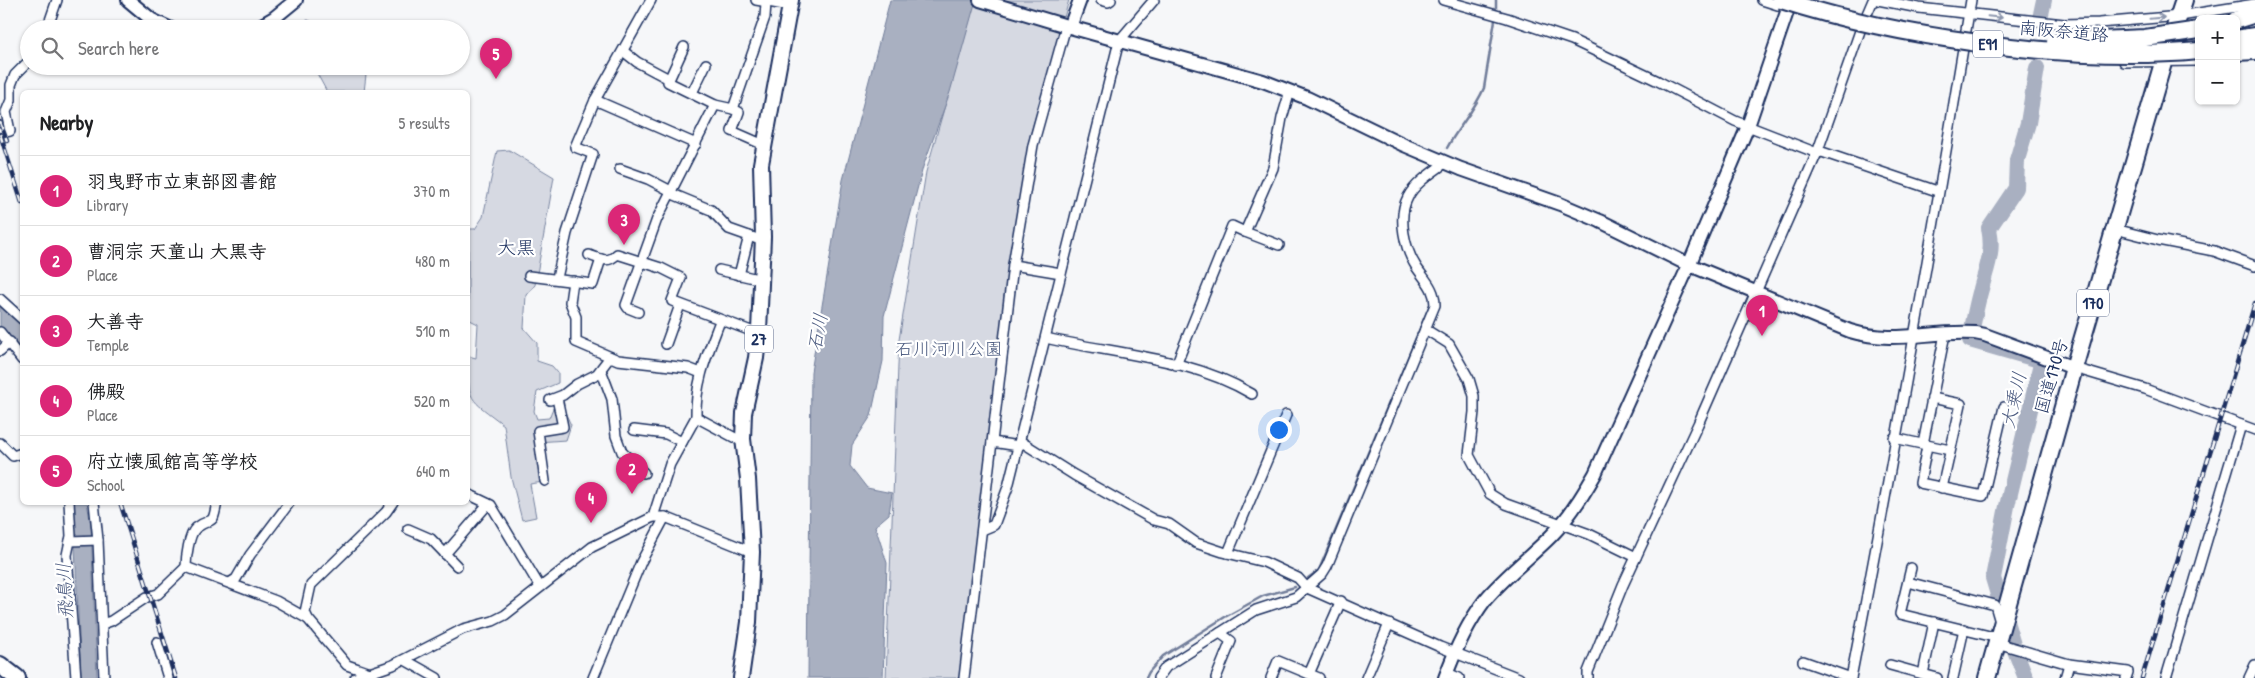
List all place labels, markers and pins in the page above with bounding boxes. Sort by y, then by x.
pin: 5 [480,38,512,79]
pin: 3 [608,204,640,245]
pin: 1 [1746,295,1778,336]
pin: 2 [616,453,648,494]
pin: 4 [575,482,607,523]

